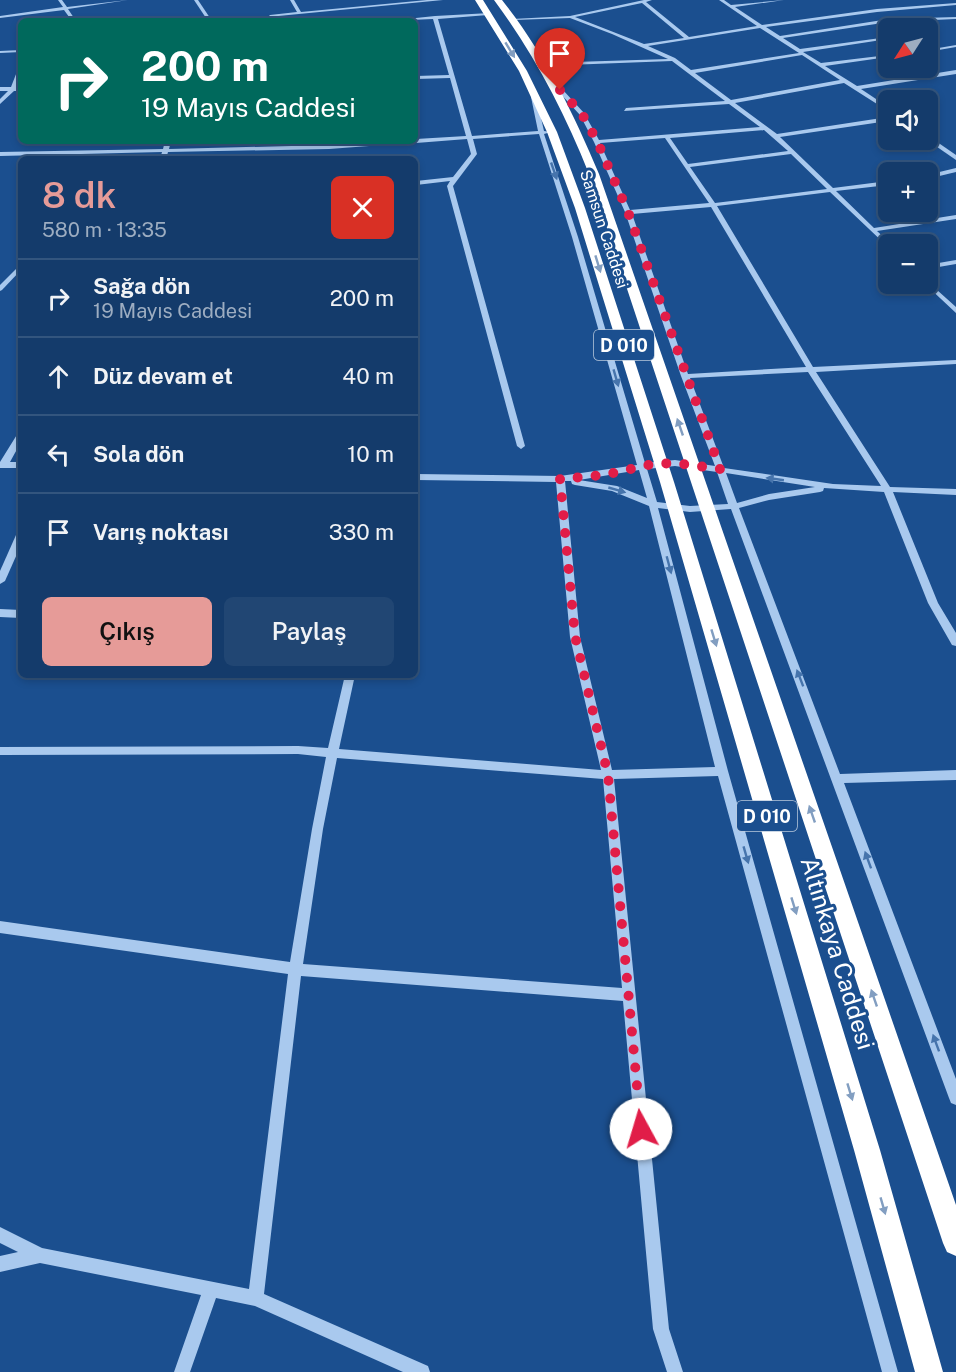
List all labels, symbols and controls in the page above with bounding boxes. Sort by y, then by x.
north arrow [878,18,938,78]
map controls [878,18,938,294]
pin [534,28,585,90]
icon: arrive [543,37,576,70]
text: 200 m [141,41,269,90]
icon: right [42,42,120,120]
one-way arrow [504,42,515,58]
button: sound [878,90,938,150]
text: 19 Mayıs Caddesi [141,91,356,123]
one-way arrow [550,162,560,180]
button: + [878,162,938,222]
street label: Samsun Caddesi [576,167,632,291]
text: 8 dk [42,174,116,216]
button: close [331,176,394,239]
text: 580 m · 13:35 [42,218,167,242]
button: − [878,234,938,294]
one-way arrow [594,255,603,273]
text: Sağa dön [93,273,190,299]
icon: right [42,282,75,315]
text: 200 m [330,285,394,311]
text: 19 Mayıs Caddesi [93,299,252,323]
road number: D 010 [594,330,654,360]
icon: ahead [42,360,75,393]
text: Düz devam et [93,363,233,389]
text: 40 m [342,363,394,389]
one-way arrow [612,369,621,387]
one-way arrow [675,418,684,436]
icon: left [42,438,75,471]
text: Sola dön [93,441,184,467]
text: 10 m [347,441,394,467]
one-way arrow [765,475,784,484]
one-way arrow [608,486,626,495]
icon: arrive [42,516,75,549]
text: Varış noktası [93,519,228,545]
text: 330 m [329,519,394,545]
one-way arrow [665,556,674,574]
button: Çıkış [42,597,212,666]
button: Paylaş [224,597,394,666]
one-way arrow [710,629,719,647]
one-way arrow [795,668,805,686]
road number: D 010 [737,801,797,831]
one-way arrow [806,805,816,823]
one-way arrow [742,846,751,864]
one-way arrow [863,851,873,869]
street label: Altınkaya Caddesi [795,853,881,1053]
one-way arrow [790,897,799,915]
one-way arrow [869,989,879,1007]
one-way arrow [931,1034,940,1052]
one-way arrow [846,1083,855,1101]
position arrow [609,1097,673,1161]
one-way arrow [879,1198,888,1216]

